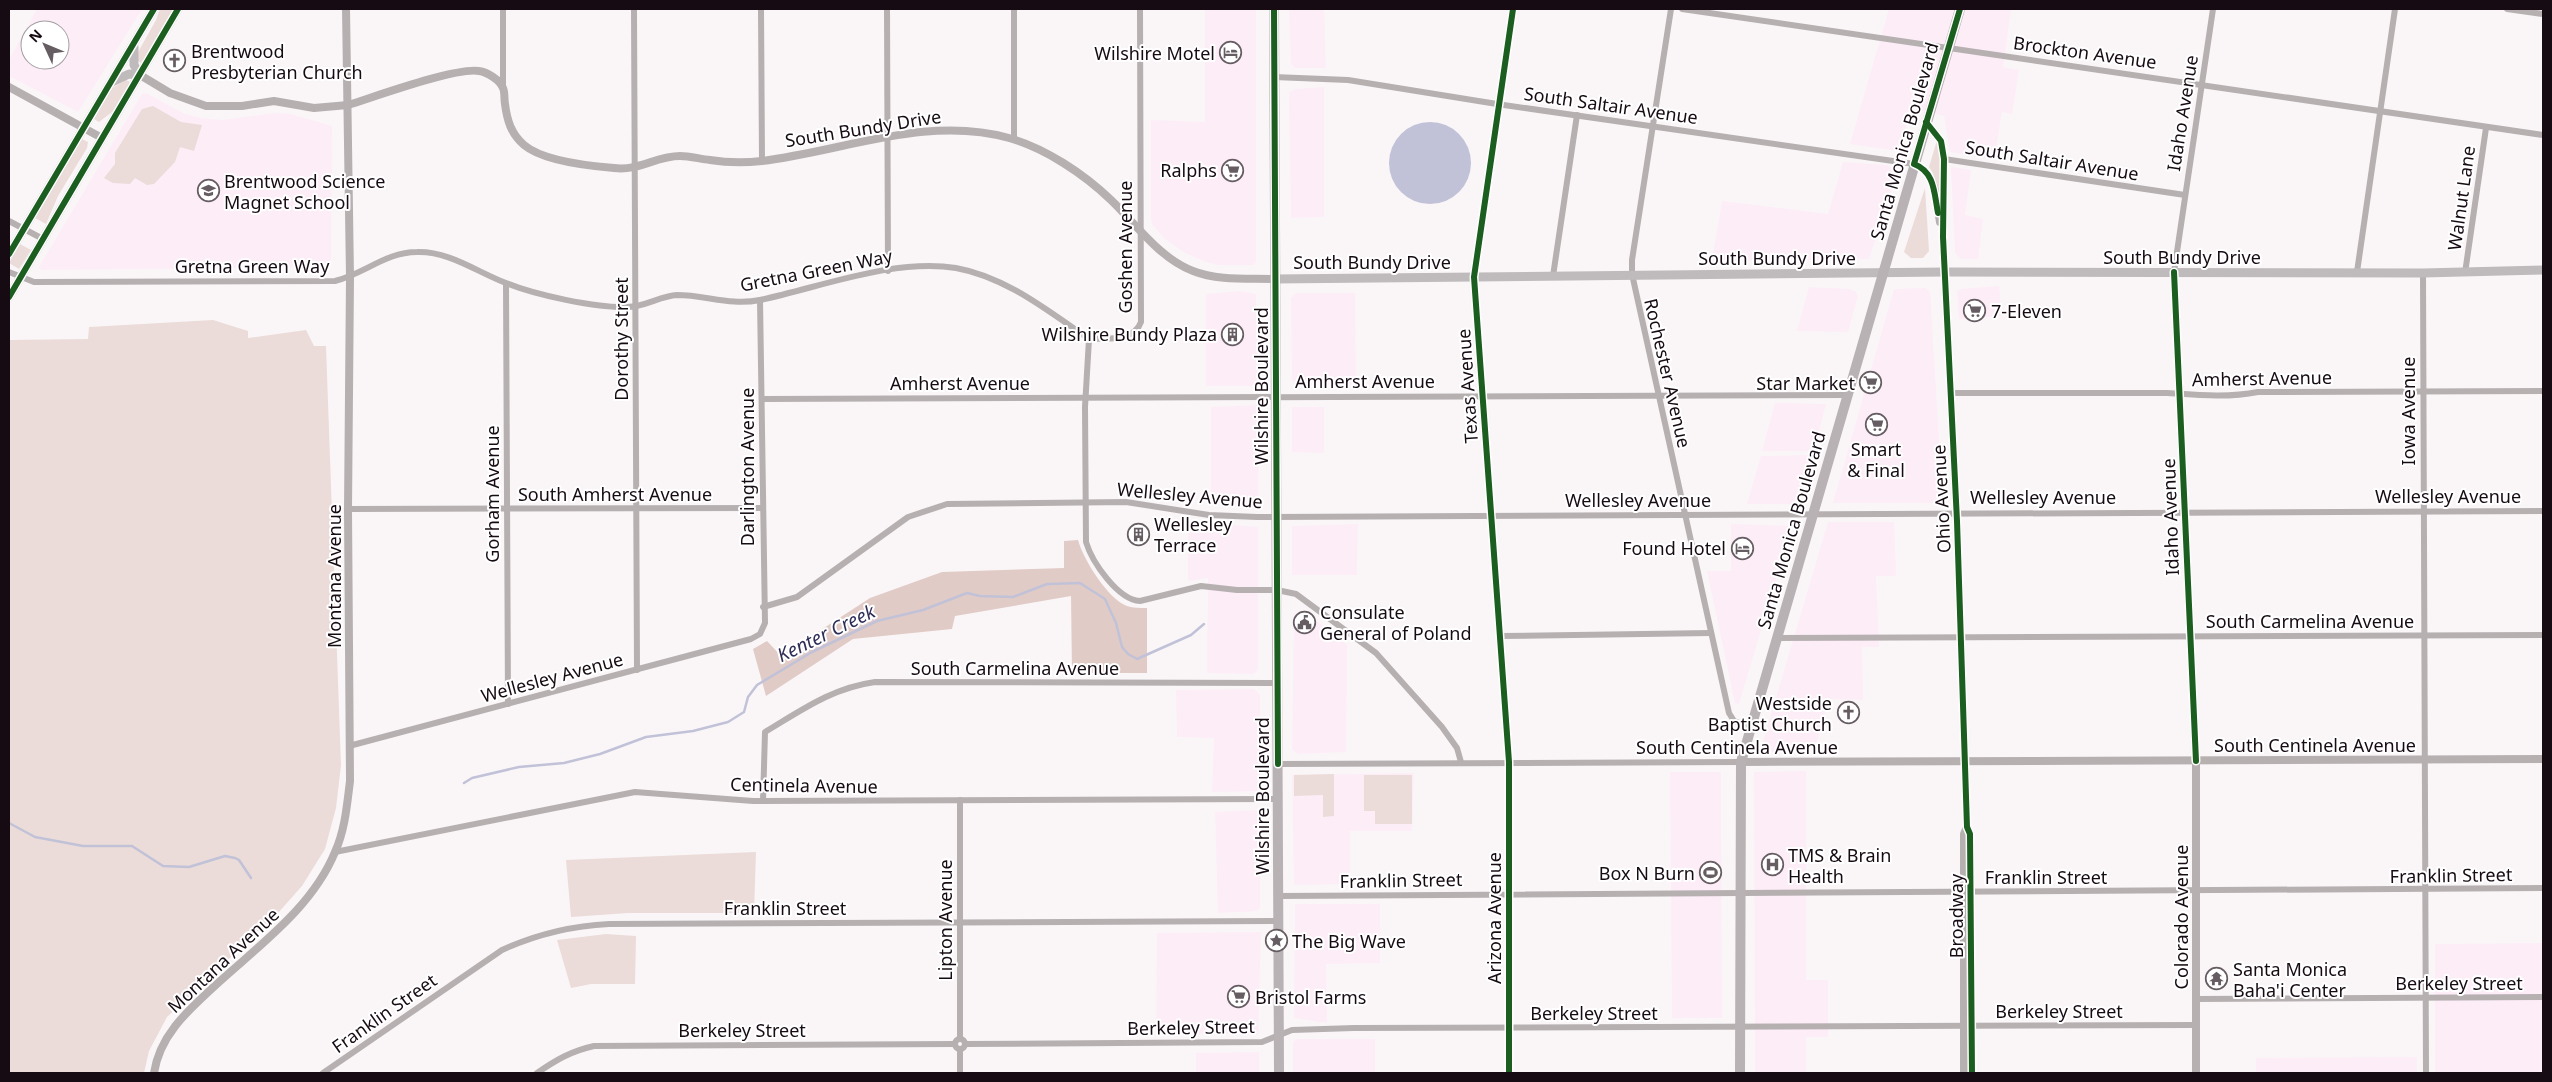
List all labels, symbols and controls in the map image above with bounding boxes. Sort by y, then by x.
north arrow [20,20,70,70]
text: N [24,25,46,46]
street label: Brockton Avenue [2012,30,2158,74]
place label: Brentwood Presbyterian Church [191,39,363,84]
street label: Santa Monica Boulevard [1864,39,1944,243]
place label: Wilshire Motel [1094,41,1215,65]
hotel icon: Wilshire Motel [1219,41,1243,65]
church icon: Brentwood Presbyterian Church [163,49,187,73]
street label: Idaho Avenue [2161,53,2203,173]
street label: South Saltair Avenue [1522,81,1700,129]
street label: South Bundy Drive [783,104,943,152]
street label: South Saltair Avenue [1964,134,2140,186]
street label: Walnut Lane [2442,144,2480,252]
place label: Ralphs [1160,158,1217,182]
supermarket icon: Ralphs [1221,158,1245,182]
place label: Brentwood Science Magnet School [224,169,385,214]
school or university icon: Brentwood Science Magnet School [196,179,220,203]
street label: Goshen Avenue [1113,181,1137,313]
street label: Gretna Green Way [738,243,895,297]
street label: South Bundy Drive [2103,245,2261,269]
street label: South Bundy Drive [1698,246,1856,270]
street label: South Bundy Drive [1293,250,1451,274]
street label: Gretna Green Way [175,254,330,278]
street label: Dorothy Street [609,277,633,401]
street label: Rochester Avenue [1639,296,1697,450]
supermarket icon: 7-Eleven [1963,299,1987,323]
place label: 7-Eleven [1991,299,2062,323]
street label: Wilshire Boulevard [1249,307,1273,465]
place label: Wilshire Bundy Plaza [1042,322,1217,346]
building icon: Wilshire Bundy Plaza [1221,322,1245,346]
street label: Texas Avenue [1451,328,1483,444]
street label: Iowa Avenue [2396,357,2420,465]
street label: Amherst Avenue [2192,365,2332,391]
street label: Amherst Avenue [1295,369,1435,393]
street label: Amherst Avenue [890,371,1030,395]
place label: Star Market [1756,371,1855,395]
supermarket icon: Star Market [1859,371,1883,395]
street label: Darlington Avenue [735,388,759,546]
supermarket icon: Smart & Final [1864,412,1888,436]
street label: Gorham Avenue [480,425,504,563]
street label: Santa Monica Boulevard [1751,428,1831,632]
place label: Smart & Final [1847,437,1905,482]
street label: Ohio Avenue [1926,444,1956,554]
street label: Idaho Avenue [2156,458,2184,576]
street label: Wellesley Avenue [1116,477,1264,513]
street label: South Amherst Avenue [518,482,712,506]
street label: Wellesley Avenue [2375,484,2521,508]
street label: Wellesley Avenue [1970,485,2116,509]
street label: Wellesley Avenue [1565,488,1711,512]
street label: Montana Avenue [322,504,346,648]
place label: Wellesley Terrace [1154,512,1233,557]
building icon: Wellesley Terrace [1126,522,1150,546]
place label: Found Hotel [1622,536,1726,560]
hotel icon: Found Hotel [1730,536,1754,560]
water label: Kenter Creek [773,598,880,668]
place label: Consulate General of Poland [1320,600,1472,645]
street label: South Carmelina Avenue [2206,609,2414,633]
public building icon: Consulate General of Poland [1292,610,1316,634]
street label: Wellesley Avenue [478,647,626,707]
street label: South Carmelina Avenue [911,656,1119,680]
place label: Westside Baptist Church [1708,691,1832,736]
church icon: Westside Baptist Church [1836,701,1860,725]
street label: Wilshire Boulevard [1250,717,1274,875]
street label: South Centinela Avenue [2214,733,2416,757]
street label: South Centinela Avenue [1636,735,1838,759]
street label: Centinela Avenue [730,772,878,798]
place label: TMS & Brain Health [1788,843,1891,888]
street label: Colorado Avenue [2169,845,2193,989]
street label: Arizona Avenue [1482,852,1506,984]
hospital icon: TMS & Brain Health [1760,853,1784,877]
street label: Lipton Avenue [933,859,957,981]
place label: Box N Burn [1599,861,1695,885]
sports icon: Box N Burn [1699,861,1723,885]
street label: Franklin Street [2389,862,2513,888]
street label: Franklin Street [1985,865,2108,889]
street label: Franklin Street [1339,867,1463,893]
street label: Broadway [1944,873,1968,958]
street label: Franklin Street [724,896,847,920]
street label: Montana Avenue [162,902,284,1018]
place icon: The Big Wave [1264,929,1288,953]
place label: The Big Wave [1292,929,1406,953]
place label: Santa Monica Baha'i Center [2233,957,2347,1002]
temple icon: Santa Monica Baha'i Center [2205,967,2229,991]
street label: Franklin Street [327,968,442,1058]
street label: Berkeley Street [2395,971,2523,995]
supermarket icon: Bristol Farms [1227,985,1251,1009]
place label: Bristol Farms [1255,985,1366,1009]
street label: Berkeley Street [1995,999,2123,1023]
street label: Berkeley Street [1530,1001,1658,1025]
street label: Berkeley Street [1127,1014,1255,1040]
street label: Berkeley Street [678,1018,806,1042]

